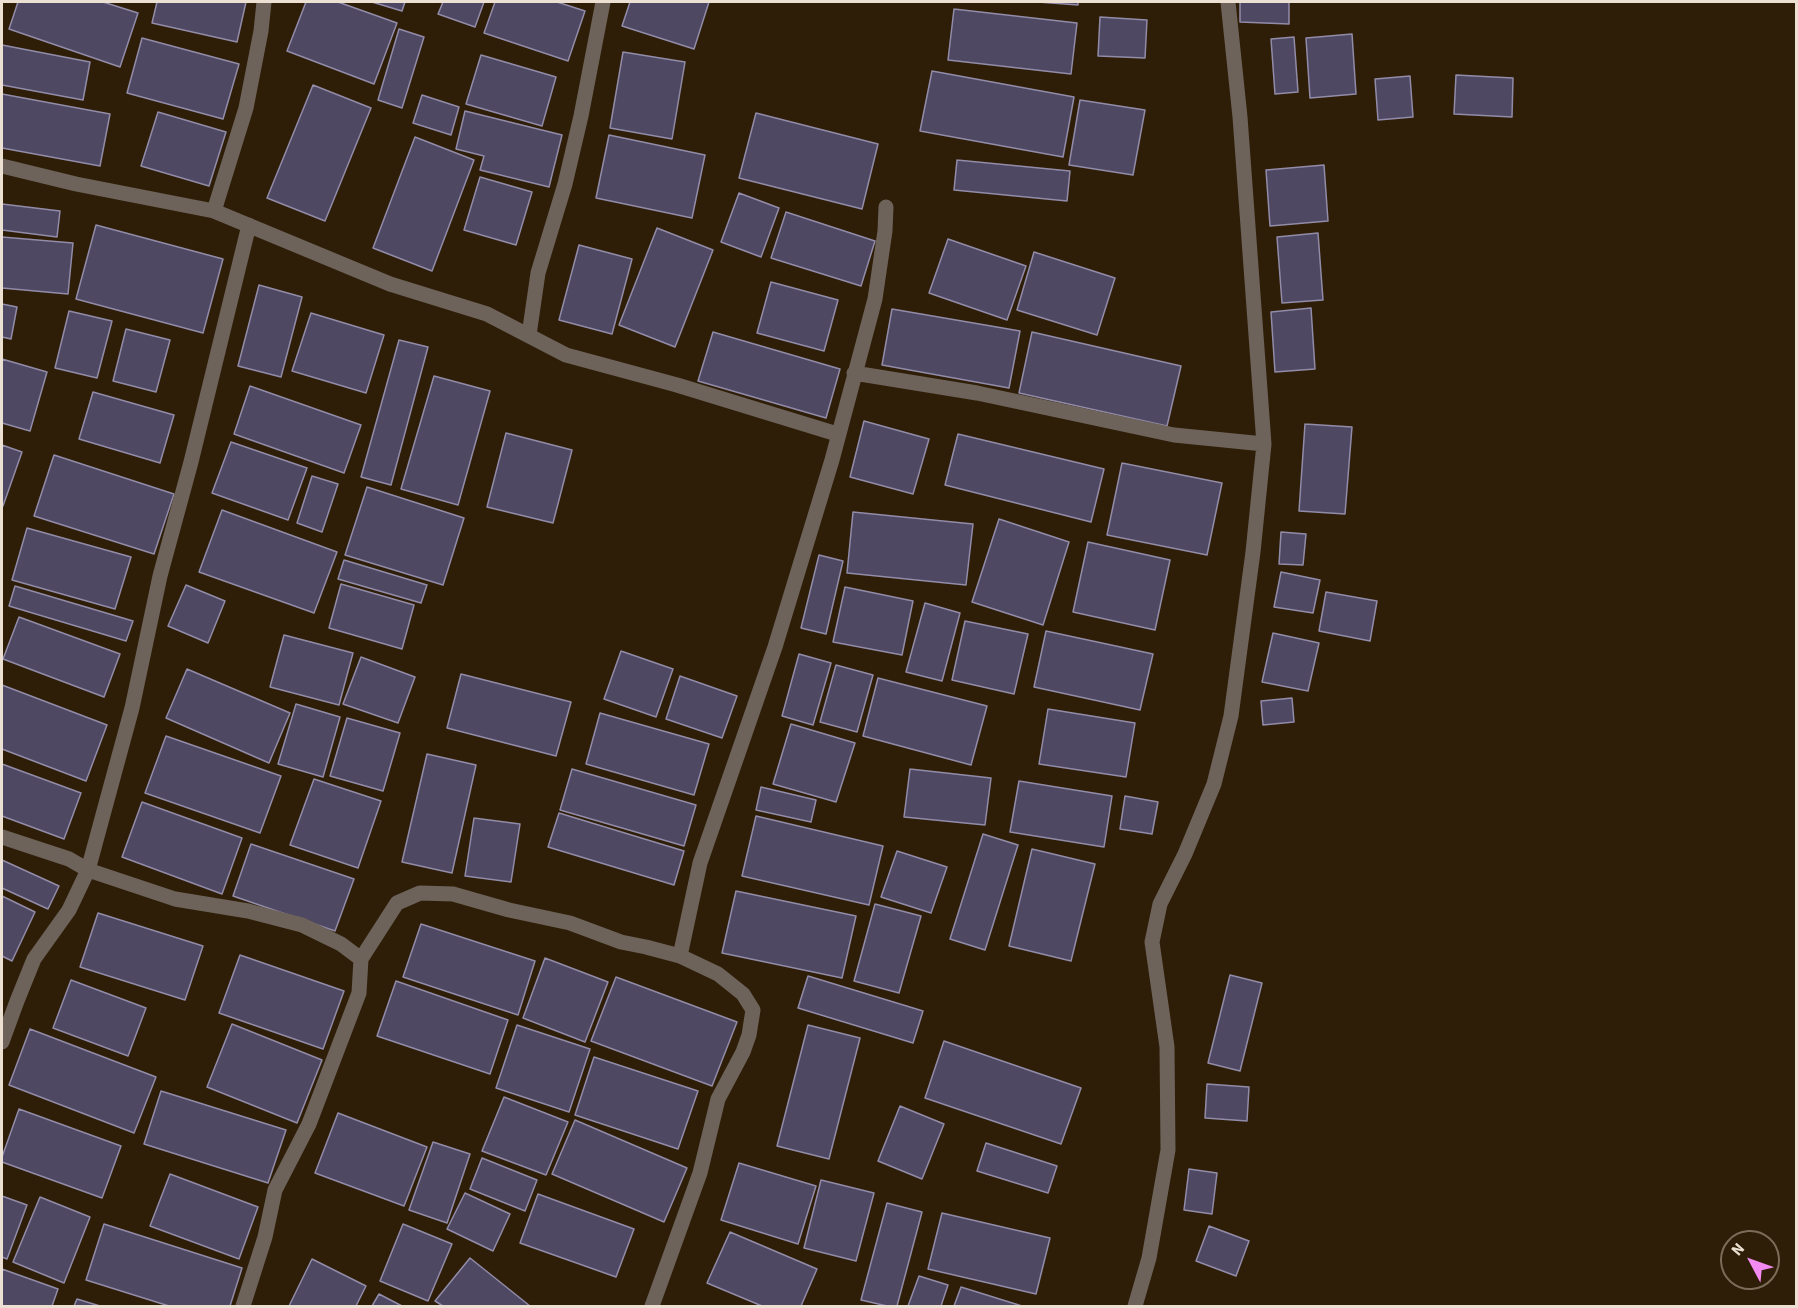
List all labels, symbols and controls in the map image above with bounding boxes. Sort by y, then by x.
north arrow [1720,1230,1780,1290]
text: N [1726,1238,1750,1261]

